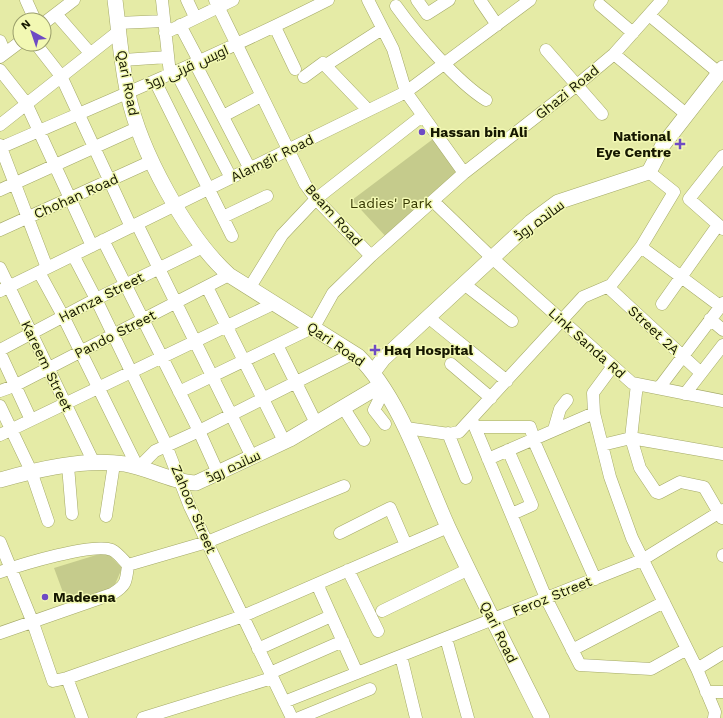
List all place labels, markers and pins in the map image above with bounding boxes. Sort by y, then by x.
place label: Hassan bin Ali [430,124,528,140]
marker: Hassan bin Ali [417,127,427,137]
place label: National Eye Centre [596,128,671,160]
marker: National Eye Centre [674,138,686,150]
place label: Haq Hospital [384,342,474,358]
marker: Haq Hospital [369,344,381,356]
place label: Madeena [53,589,116,605]
marker: Madeena [40,592,50,602]

